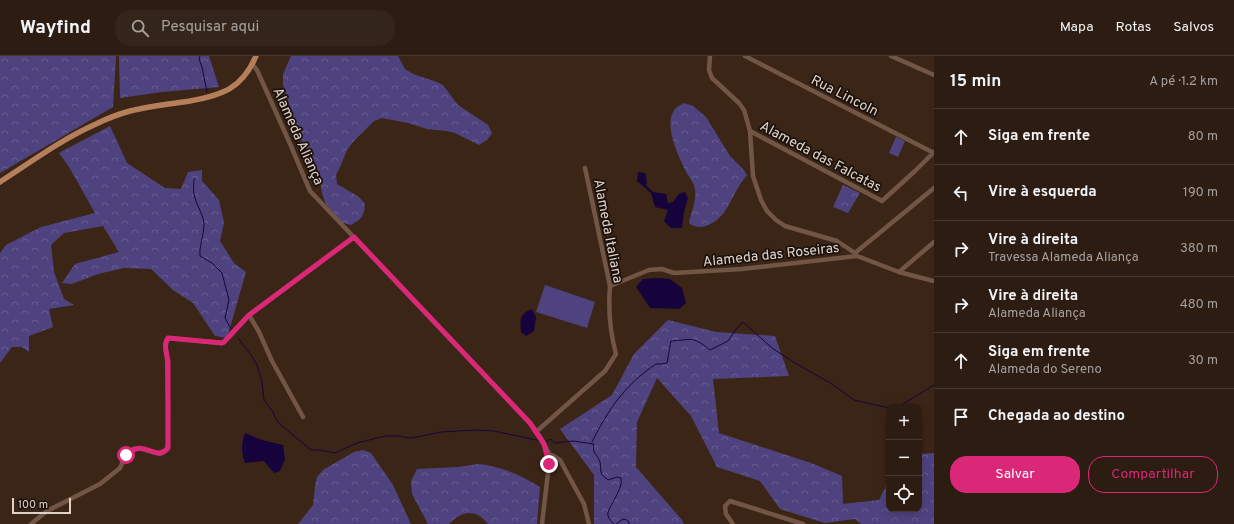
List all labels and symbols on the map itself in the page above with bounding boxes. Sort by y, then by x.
street label: Rua Lincoln [808,72,881,121]
street label: Alameda Aliança [268,85,327,188]
street label: Alameda das Falcatas [757,118,884,197]
street label: Alameda Italiana [589,178,626,285]
street label: Alameda das Roseiras [702,240,840,271]
route start [117,446,135,464]
route end [540,455,558,473]
scale bar [12,496,71,515]

